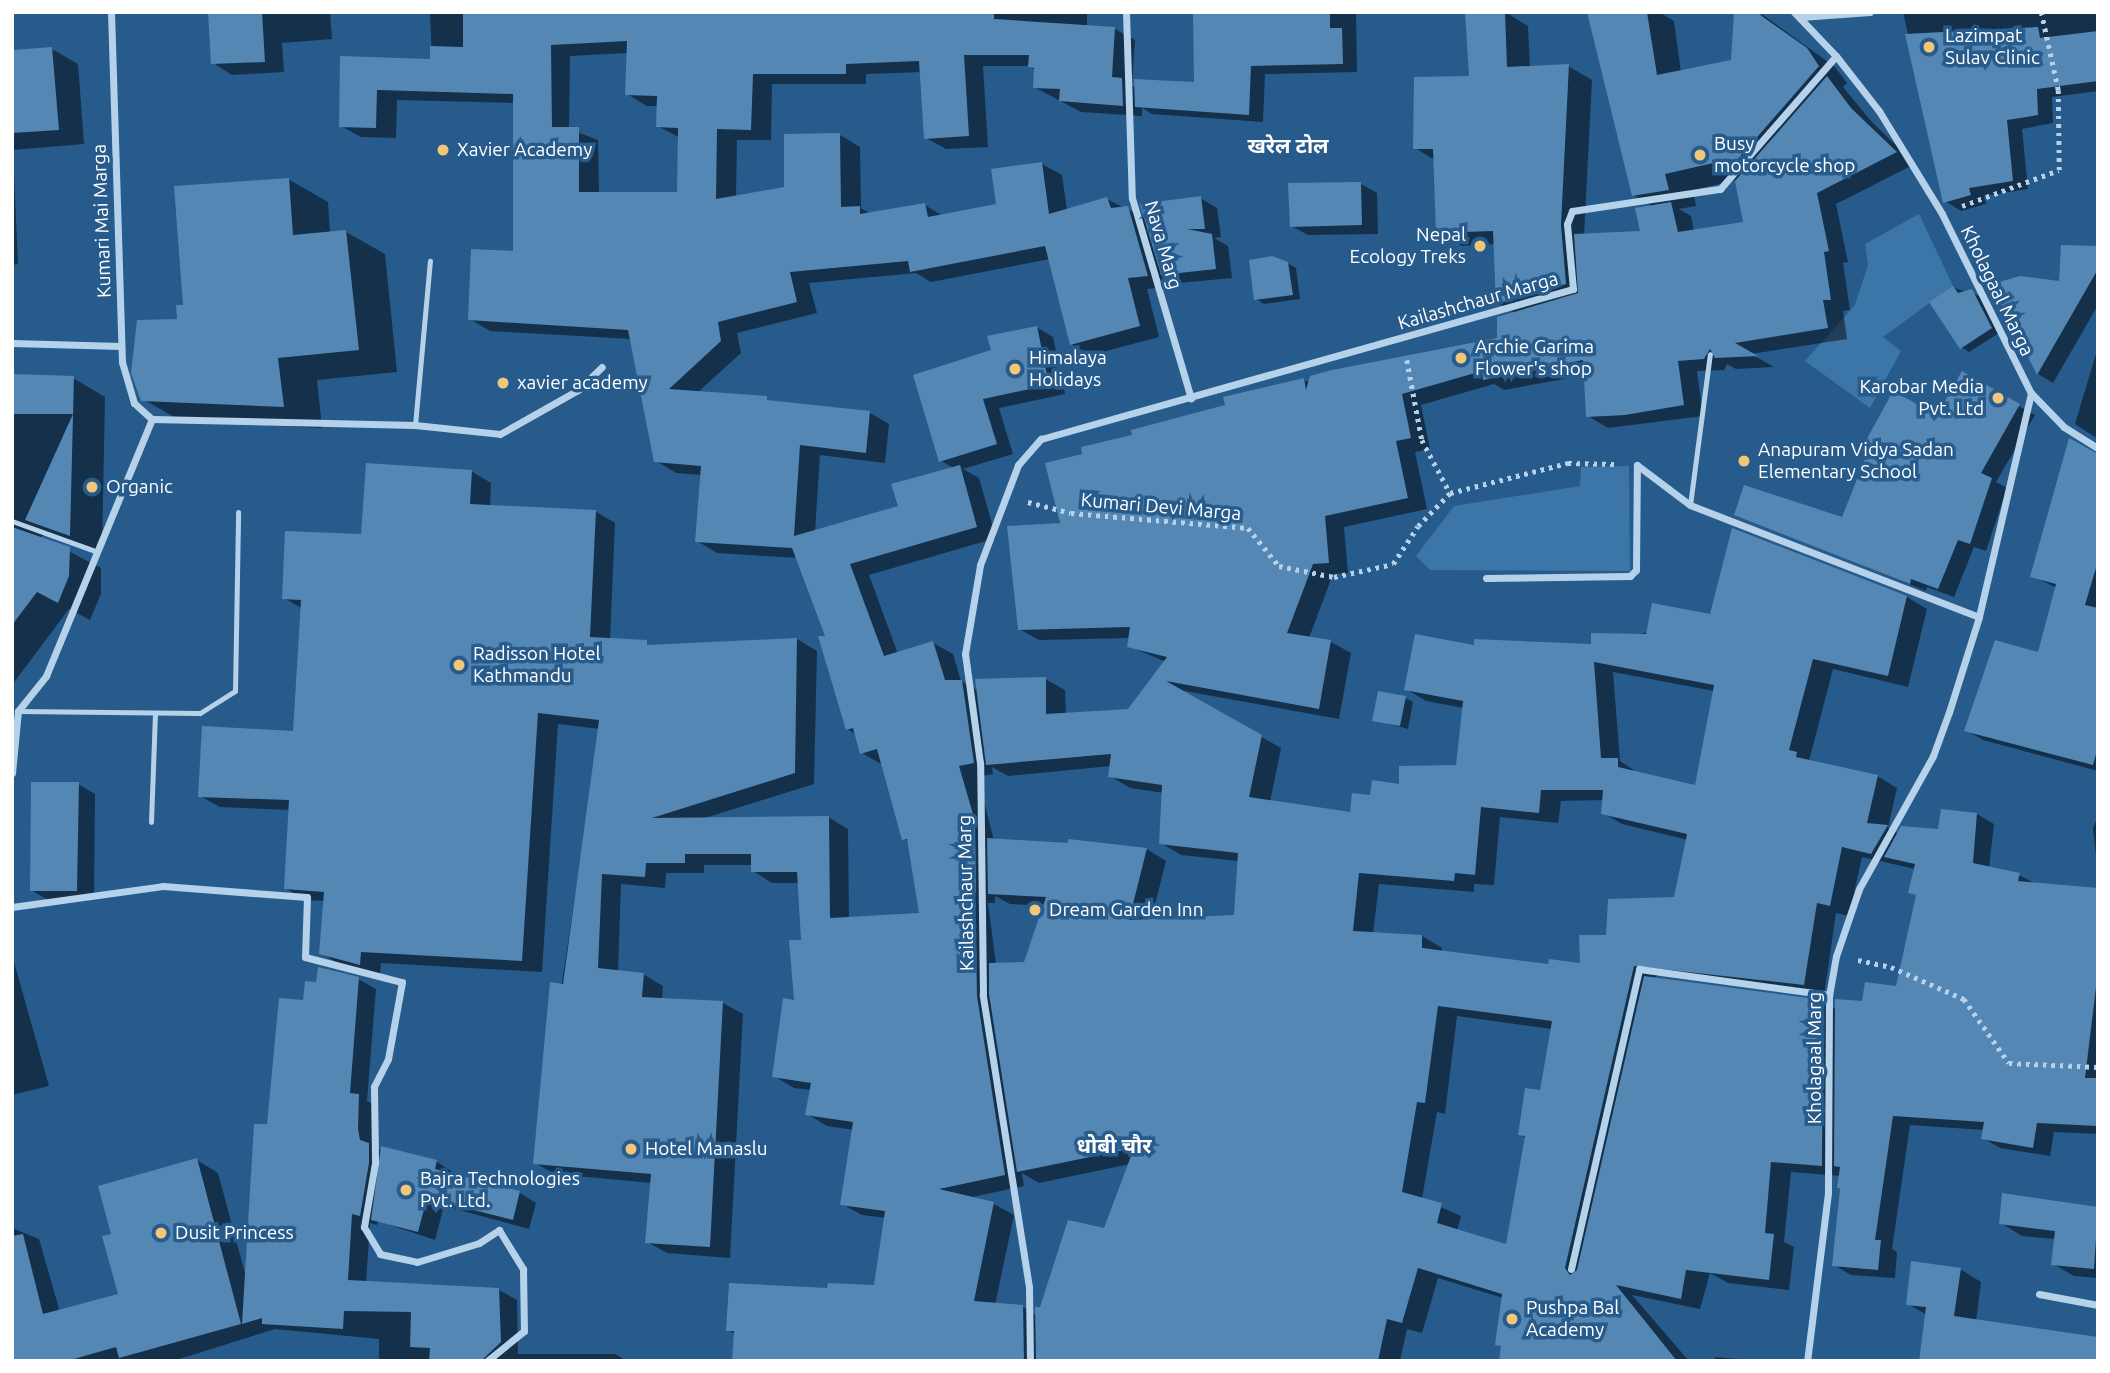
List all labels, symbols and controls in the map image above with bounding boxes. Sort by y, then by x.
place label: Lazimpat Sulav Clinic [1945,25,2040,69]
marker: Lazimpat Sulav Clinic [1919,37,1939,57]
district label: खरेल टोल [1247,132,1329,158]
place label: Busy motorcycle shop [1714,133,1855,177]
place label: Xavier Academy [457,139,592,161]
marker: Xavier Academy [435,142,451,158]
street label: Kumari Mai Marga [88,144,116,298]
marker: Busy motorcycle shop [1692,147,1708,163]
street label: Nava Marg [1139,198,1187,292]
street label: Kholagaal Marga [1956,222,2038,360]
place label: Nepal Ecology Treks [1350,224,1466,268]
marker: Nepal Ecology Treks [1472,238,1488,254]
street label: Kailashchaur Marga [1395,267,1561,335]
place label: Archie Garima Flower's shop [1475,336,1594,380]
place label: Himalaya Holidays [1029,347,1107,391]
marker: Archie Garima Flower's shop [1453,350,1469,366]
marker: Himalaya Holidays [1007,361,1023,377]
place label: xavier academy [517,372,648,394]
marker: xavier academy [495,375,511,391]
place label: Karobar Media Pvt. Ltd [1859,376,1984,420]
marker: Karobar Media Pvt. Ltd [1990,390,2006,406]
place label: Anapuram Vidya Sadan Elementary School [1758,439,1954,483]
marker: Anapuram Vidya Sadan Elementary School [1736,453,1752,469]
place label: Organic [106,476,173,498]
marker: Organic [84,479,100,495]
street label: Kumari Devi Marga [1080,489,1242,525]
place label: Radisson Hotel Kathmandu [473,643,600,687]
marker: Radisson Hotel Kathmandu [451,657,467,673]
street label: Kailashchaur Marg [953,815,979,971]
place label: Dream Garden Inn [1049,899,1204,921]
marker: Dream Garden Inn [1027,902,1043,918]
street label: Kholagaal Marg [1804,992,1826,1124]
district label: धोबी चौर [1077,1132,1151,1158]
place label: Hotel Manaslu [645,1138,768,1160]
marker: Hotel Manaslu [623,1141,639,1157]
place label: Bajra Technologies Pvt. Ltd. [420,1168,580,1212]
marker: Bajra Technologies Pvt. Ltd. [398,1182,414,1198]
place label: Dusit Princess [175,1222,294,1244]
marker: Dusit Princess [153,1225,169,1241]
place label: Pushpa Bal Academy [1526,1297,1619,1341]
marker: Pushpa Bal Academy [1504,1311,1520,1327]

